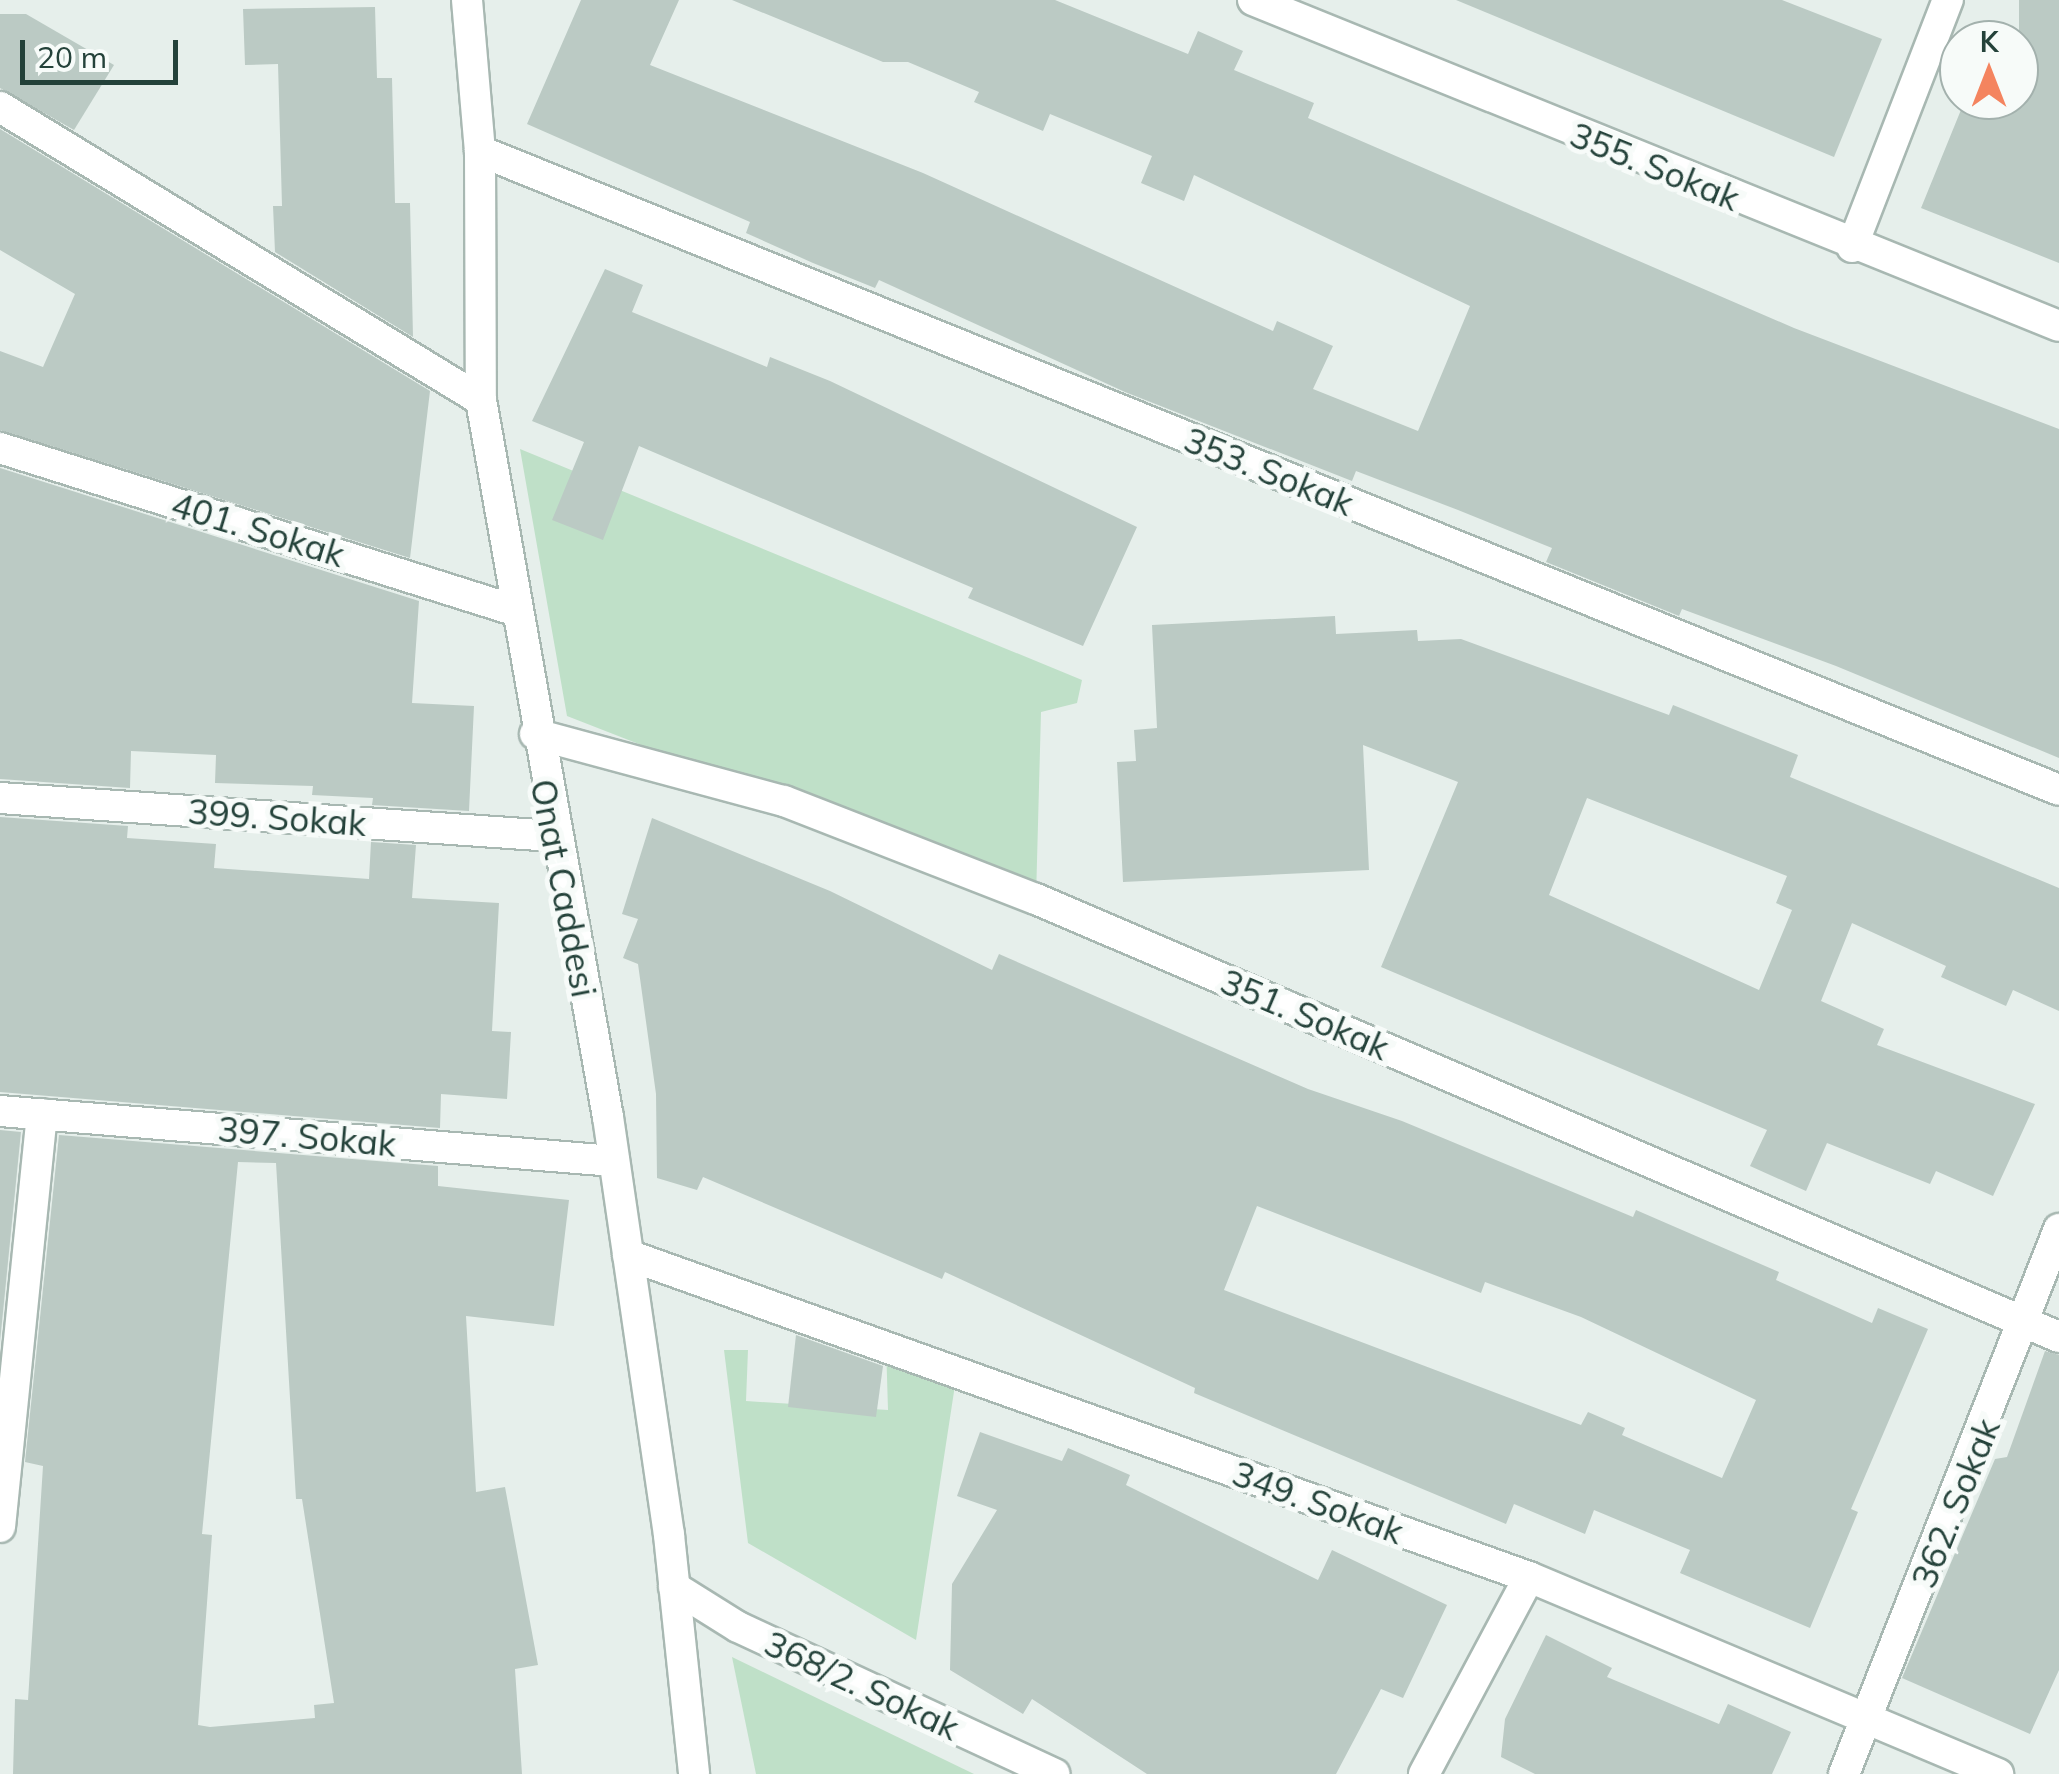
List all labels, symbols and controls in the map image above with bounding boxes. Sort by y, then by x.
scale bar [25,20,182,82]
north arrow [1939,20,2039,120]
text: K [1980,24,1998,59]
text: 20 m [37,38,107,76]
street label: 355. Sokak [1564,113,1746,219]
street label: 353. Sokak [1178,418,1360,524]
street label: 401. Sokak [166,483,350,575]
street label: Onat Caddesi [522,776,606,1000]
street label: 399. Sokak [186,790,368,844]
street label: 351. Sokak [1215,960,1395,1068]
street label: 397. Sokak [216,1107,398,1165]
street label: 362. Sokak [1902,1412,2008,1594]
street label: 349. Sokak [1227,1452,1409,1552]
street label: 368/2. Sokak [758,1622,966,1748]

